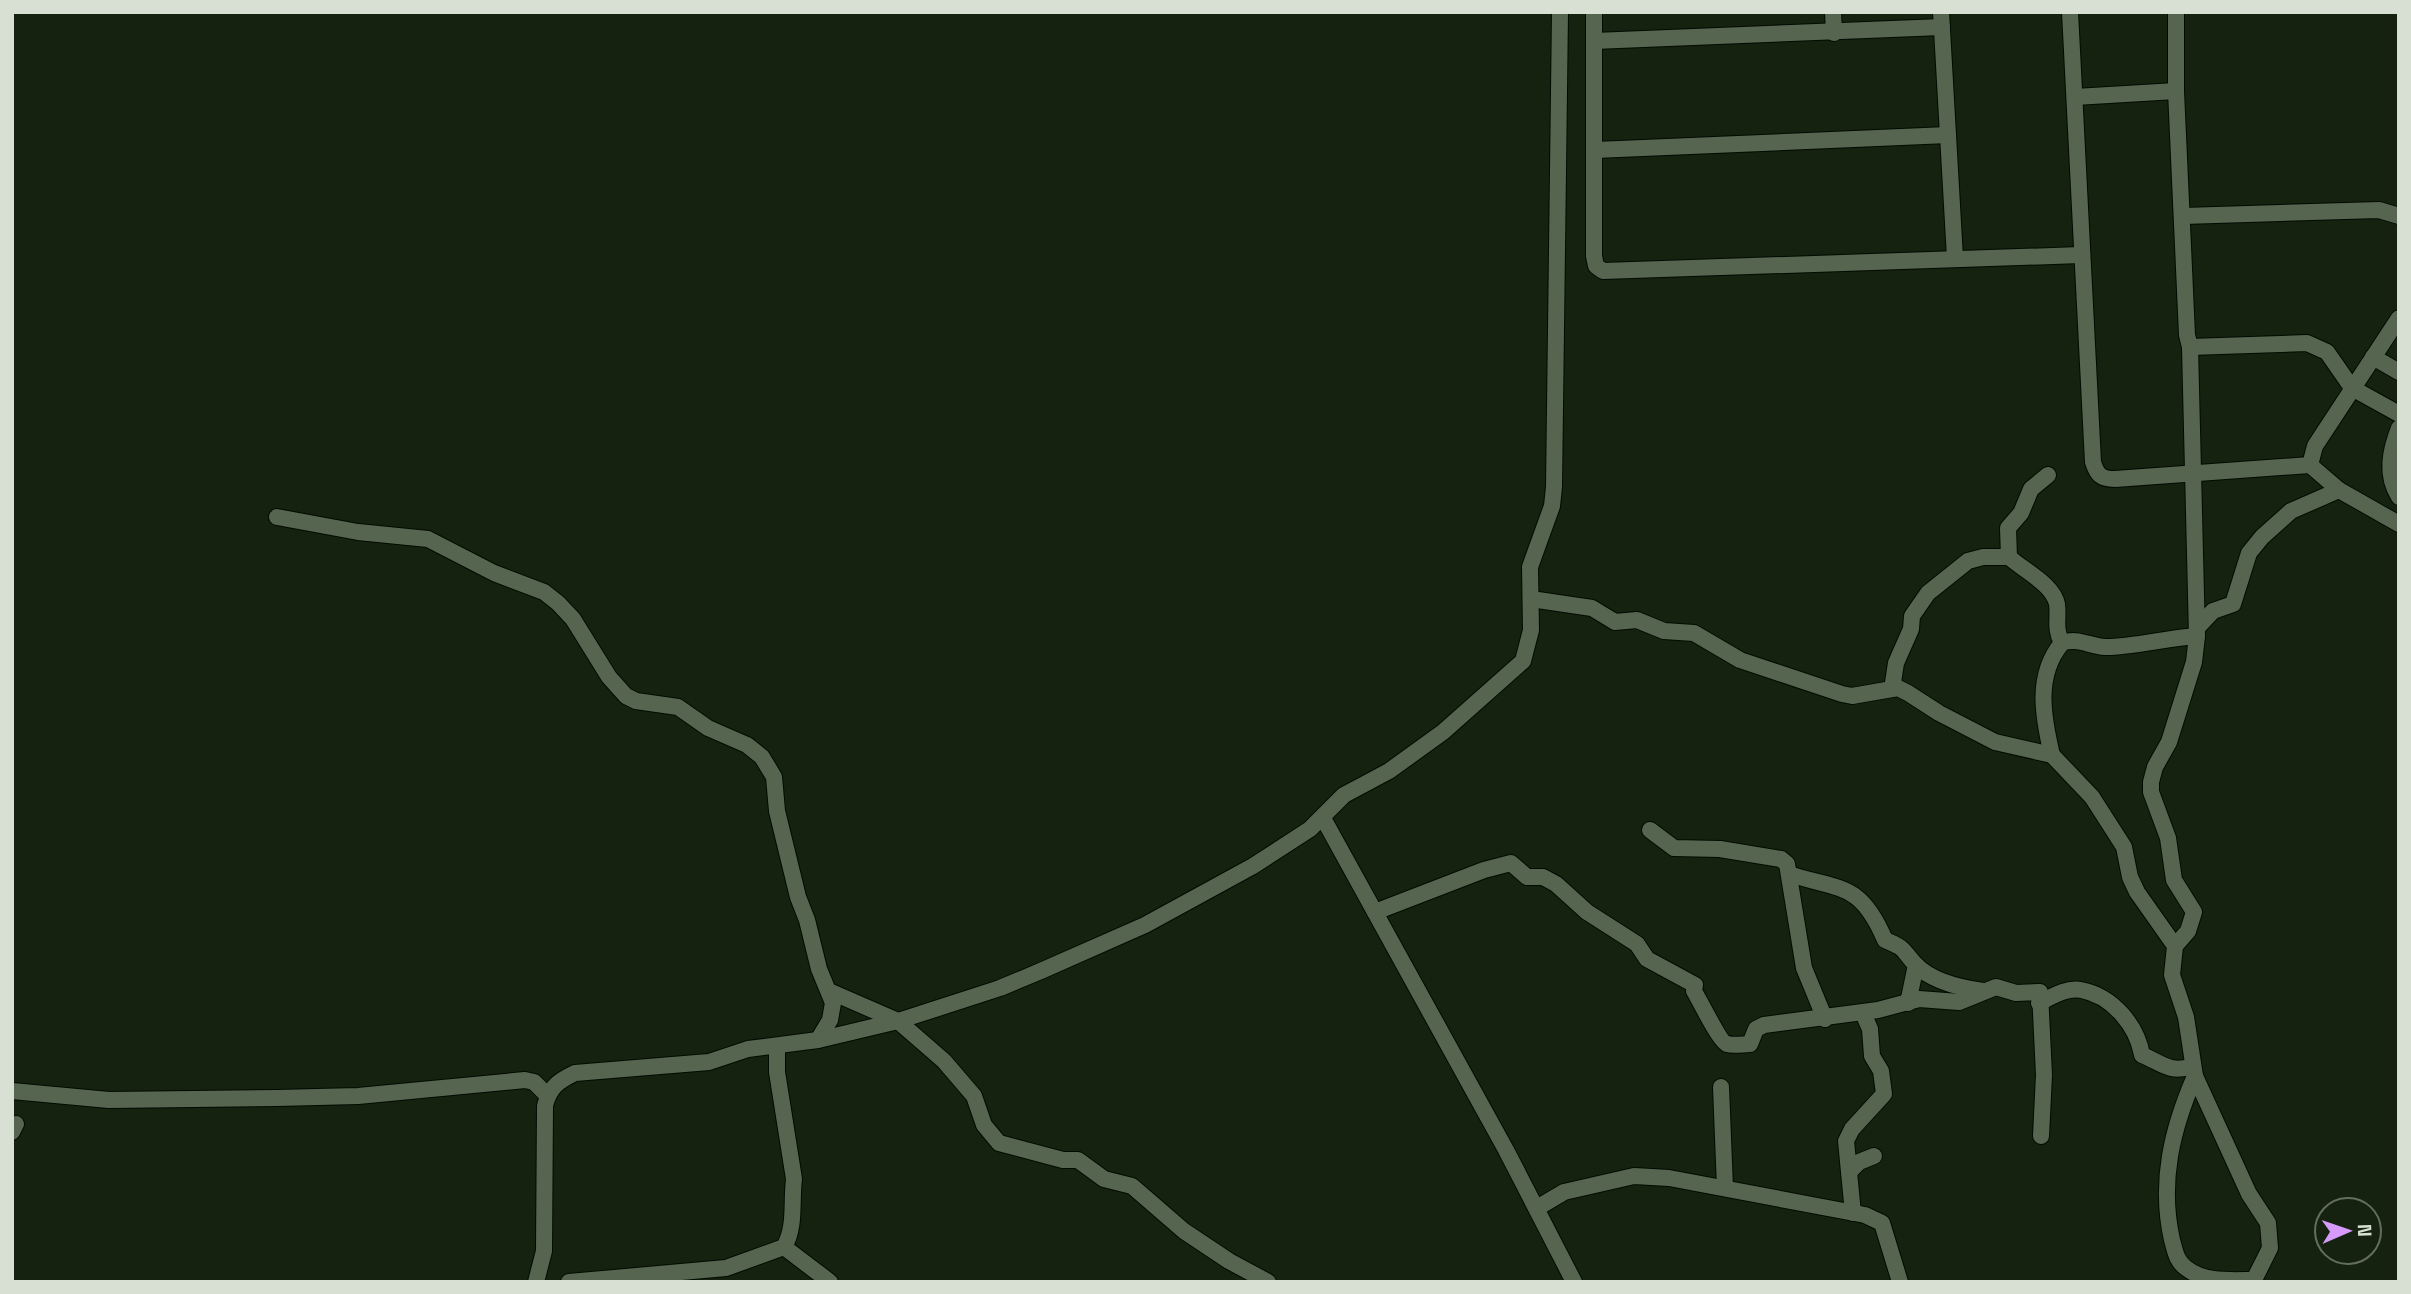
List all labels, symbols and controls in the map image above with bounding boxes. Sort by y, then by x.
north arrow [2313,1196,2383,1266]
text: N [2352,1224,2377,1237]

